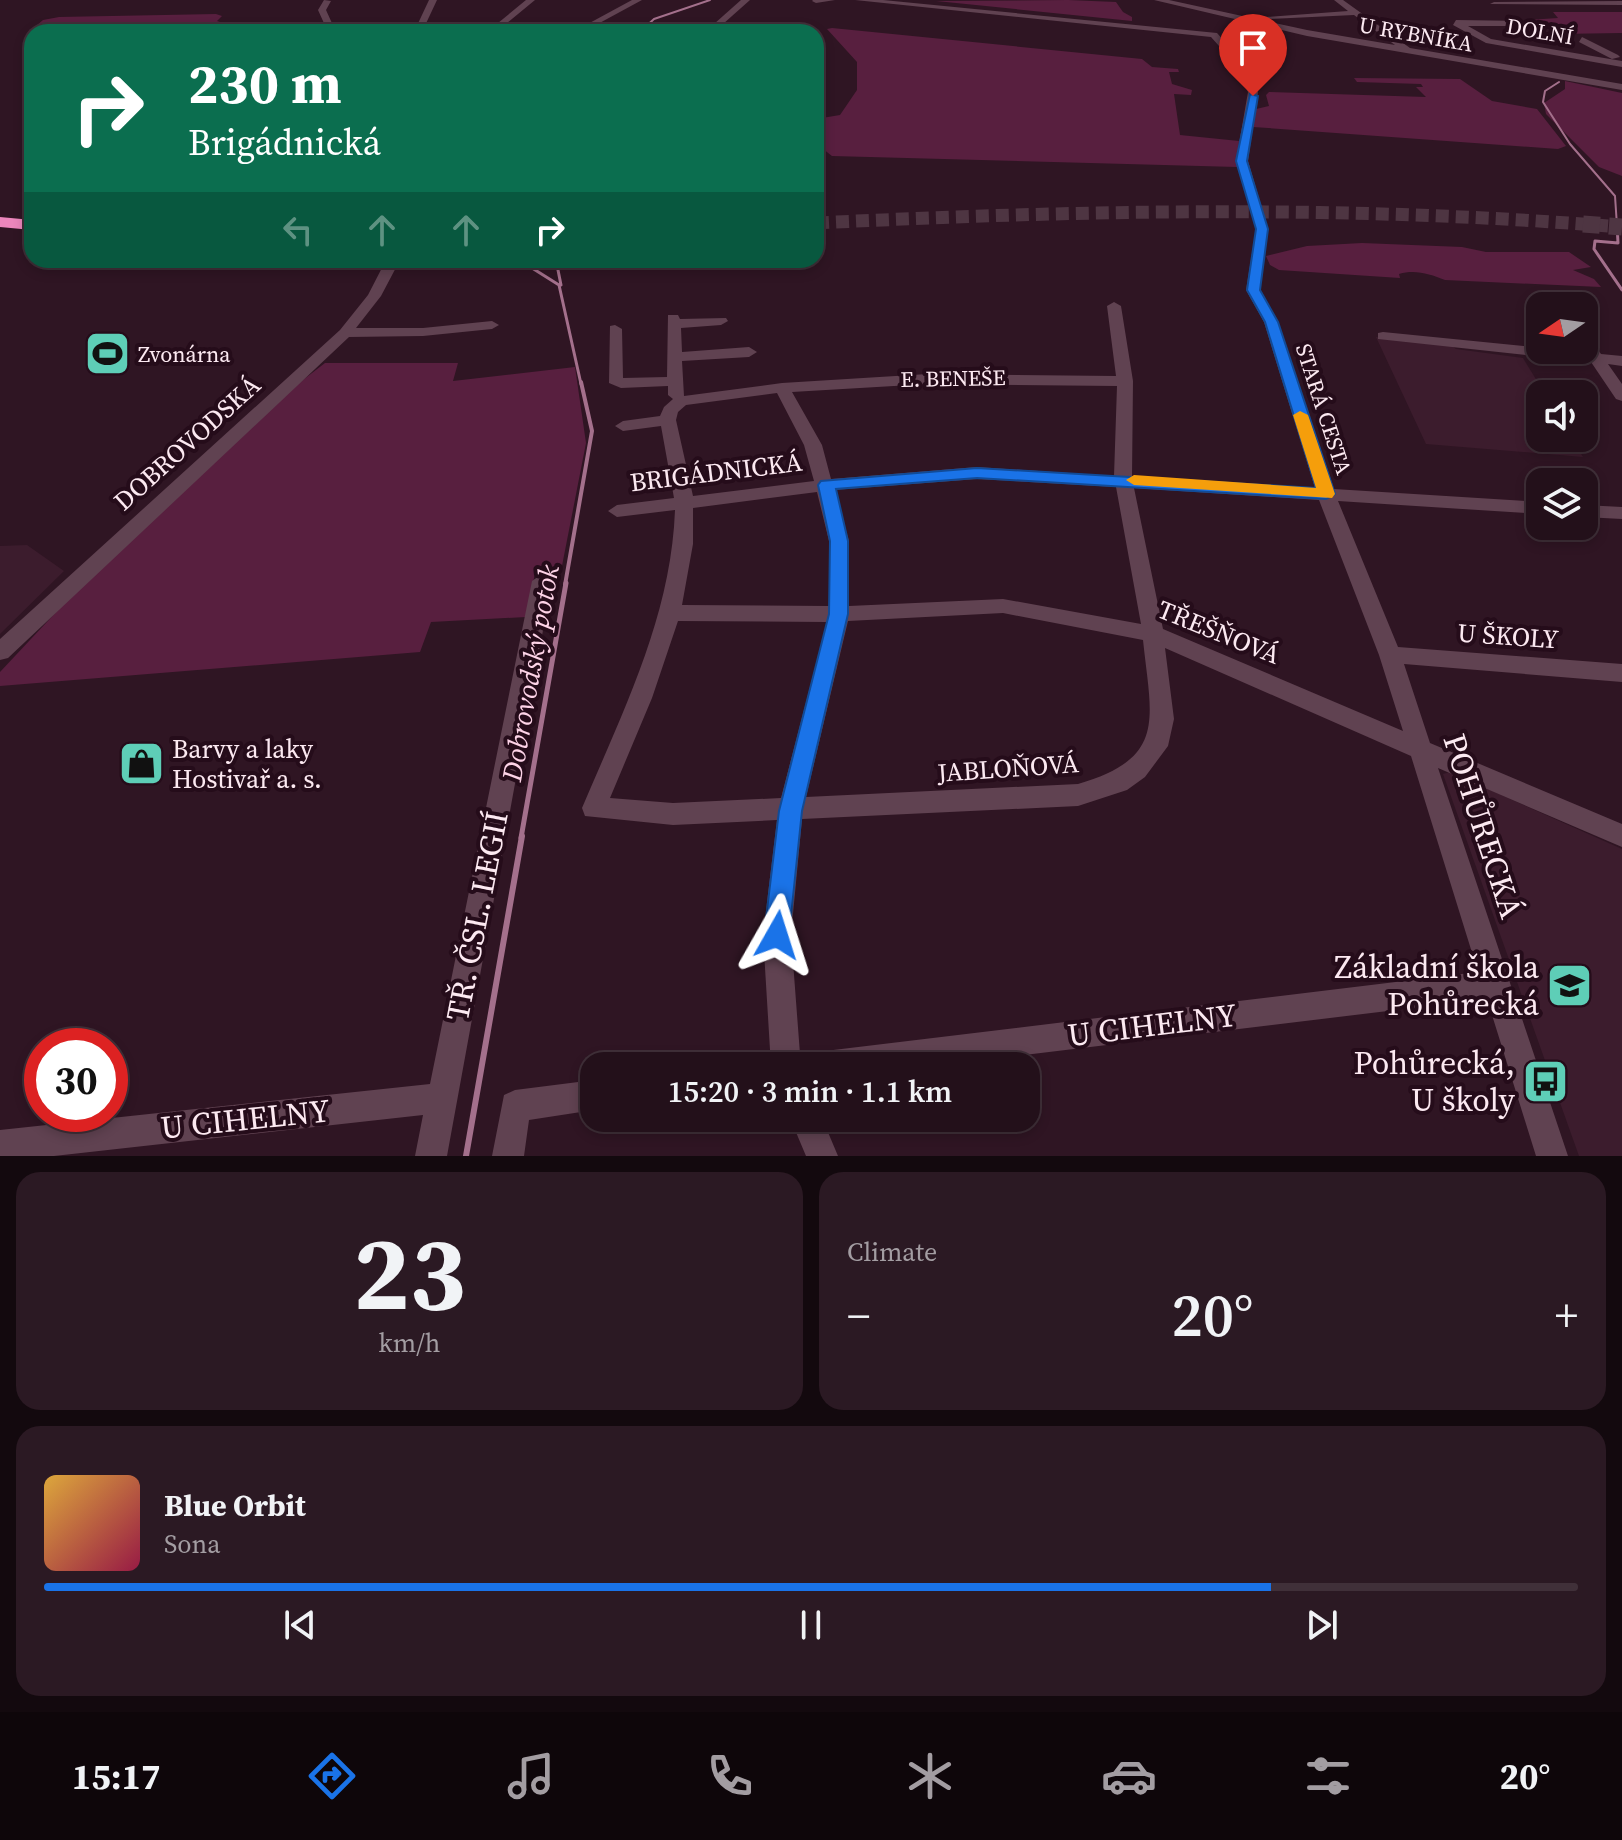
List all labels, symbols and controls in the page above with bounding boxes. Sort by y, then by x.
street label: U RYBNÍKA [1357,9,1476,59]
street label: DOLNÍ [1504,10,1576,52]
pin [1219,14.0,1287,96]
icon: arrive [1231,26,1275,70]
text: 230 m [188,45,342,122]
icon: right [56,56,160,160]
text: Brigádnická [188,118,381,167]
icon: left [276,208,320,252]
icon: ahead [360,208,404,252]
icon: ahead [444,208,488,252]
icon: right [528,208,572,252]
north arrow [1526,292,1598,364]
map controls [1526,292,1598,540]
sports icon: Zvonárna [83,330,131,378]
place label: Zvonárna [138,339,231,369]
street label: STARÁ CESTA [1289,340,1359,479]
street label: E. BENEŠE [900,362,1006,394]
street label: DOBROVODSKÁ [106,367,268,519]
button: sound [1526,380,1598,452]
street label: BRIGÁDNICKÁ [628,444,804,500]
button: layers [1526,468,1598,540]
water label: Dobrovodský potok [492,561,568,785]
street label: TŘEŠŇOVÁ [1152,591,1286,673]
street label: U ŠKOLY [1456,615,1560,658]
street label: POHŮRECKÁ [1432,728,1534,924]
place label: Barvy a laky Hostivař a. s. [172,731,322,797]
shop icon: Barvy a laky Hostivař a. s. [117,740,165,788]
street label: JABLOŇOVÁ [935,745,1080,791]
street label: TŘ. ČSL. LEGIÍ [435,807,519,1025]
position arrow [735,893,819,977]
place label: Základní škola Pohůrecká [1334,945,1540,1026]
school or university icon: Základní škola Pohůrecká [1546,961,1594,1009]
street label: U CIHELNY [1065,993,1239,1057]
speed limit sign: 30 [24,1028,128,1132]
place label: Pohůrecká, U školy [1354,1041,1516,1122]
bus stop icon: Pohůrecká, U školy [1522,1057,1570,1105]
text: 15:20 · 3 min · 1.1 km [668,1071,952,1112]
street label: U CIHELNY [158,1088,332,1150]
text: 23 [353,1201,466,1344]
text: Climate [847,1234,937,1270]
text: 20° [1171,1274,1254,1356]
text: − [847,1285,870,1346]
text: + [1555,1285,1578,1346]
text: km/h [379,1325,440,1361]
text: Blue Orbit [164,1485,306,1526]
text: Sona [164,1526,221,1562]
icon: previous [278,1603,322,1647]
icon: pause [789,1603,833,1647]
icon: next [1300,1603,1344,1647]
icon: directions [304,1748,360,1804]
icon: music [503,1748,559,1804]
icon: phone [702,1748,758,1804]
icon: climate [902,1748,958,1804]
icon: car [1101,1748,1157,1804]
icon: filters [1300,1748,1356,1804]
text: 15:17 [72,1752,161,1801]
text: 20° [1499,1752,1550,1801]

